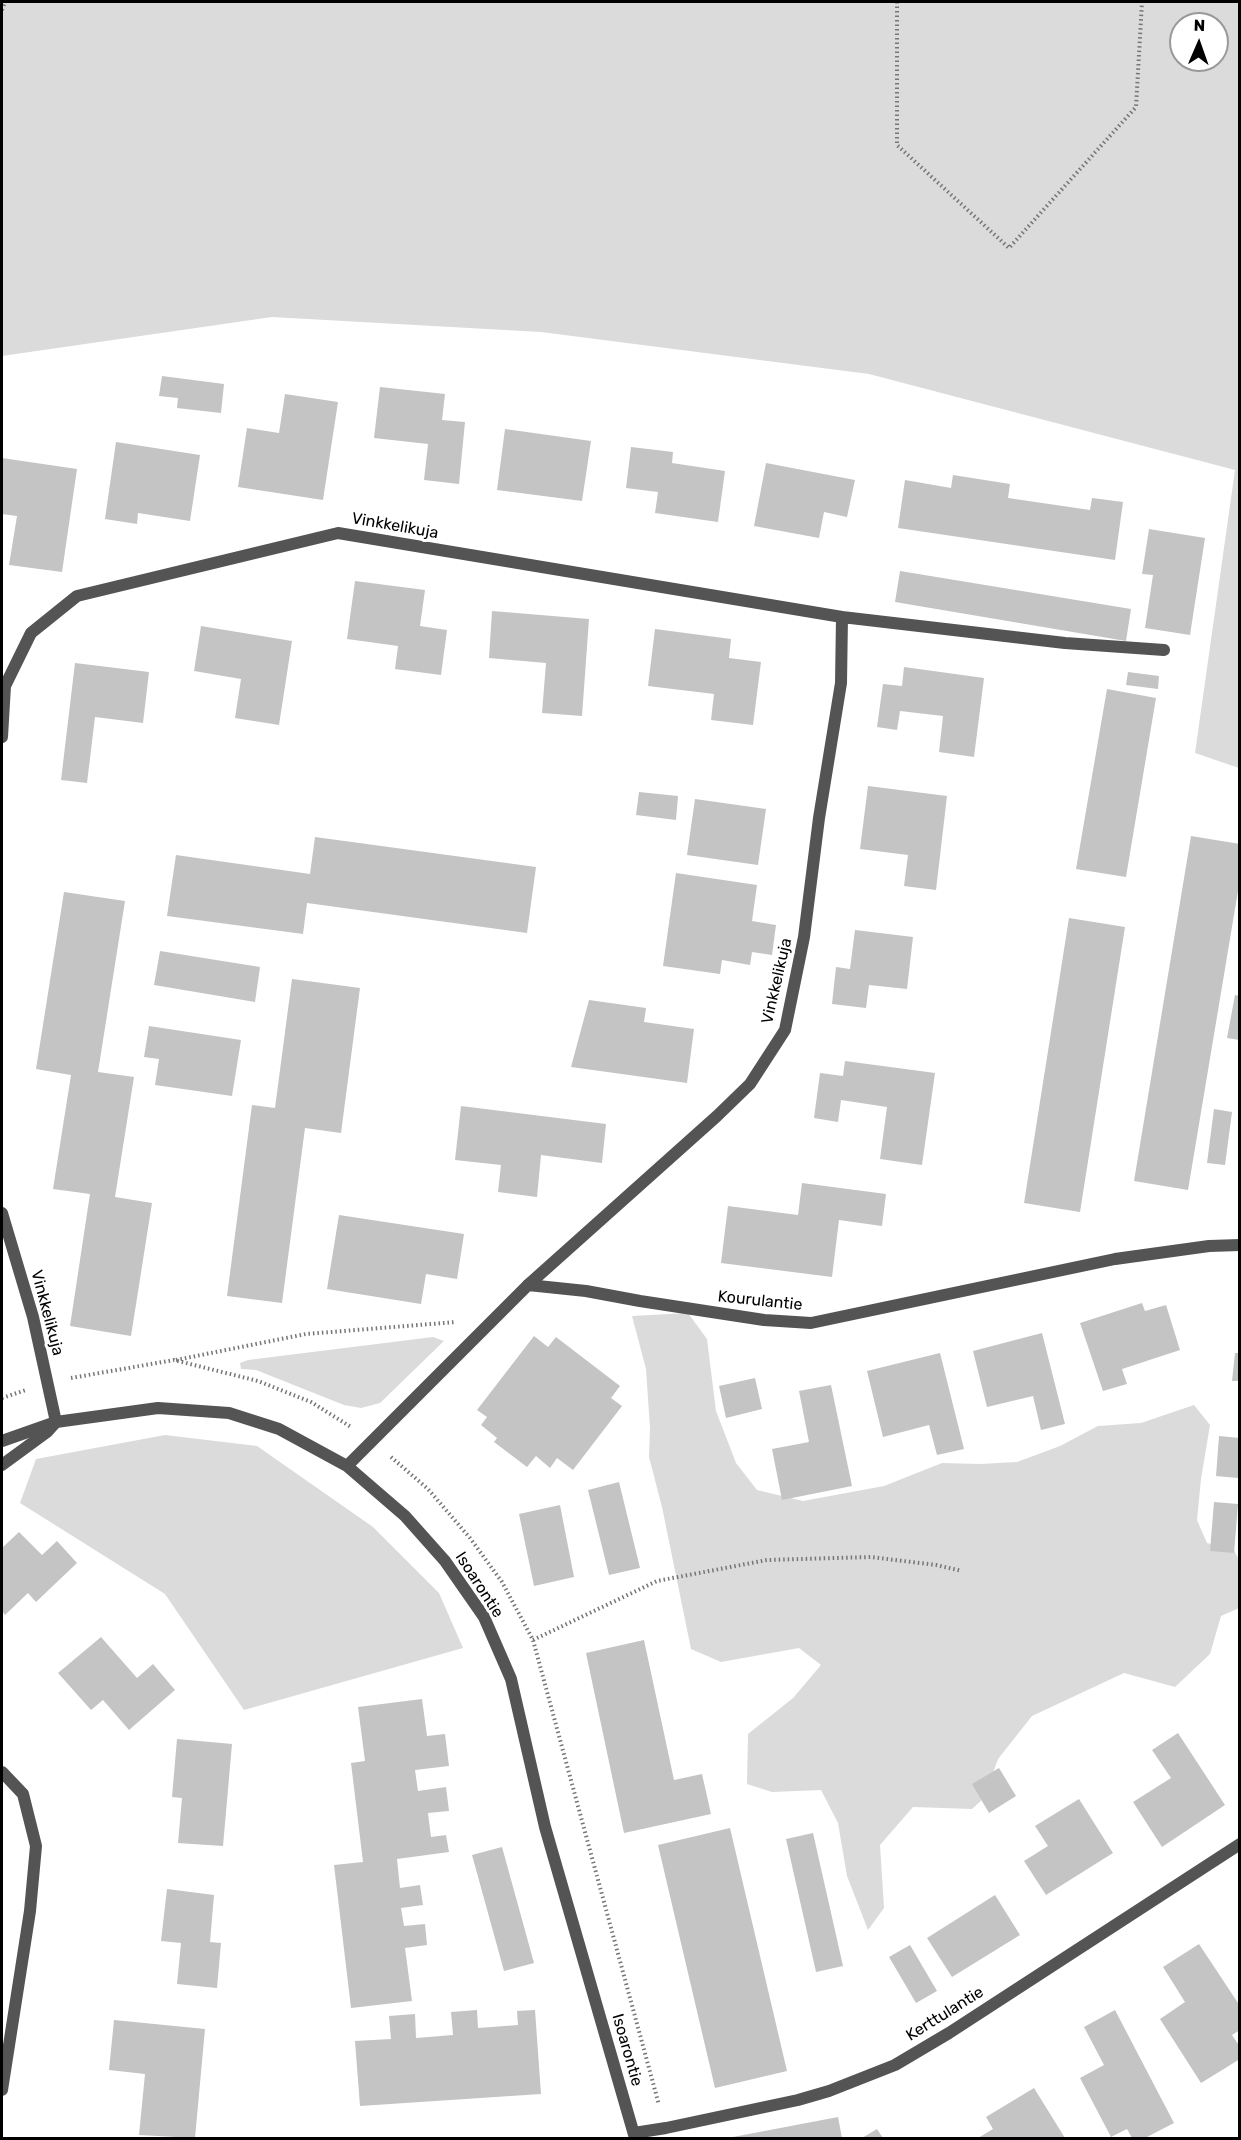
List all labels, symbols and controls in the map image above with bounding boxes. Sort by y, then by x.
north arrow [1169,12,1229,72]
text: N [1193,16,1206,35]
street label: Vinkkelikuja [350,509,440,543]
street label: Vinkkelikuja [758,936,796,1026]
street label: Vinkkelikuja [26,1268,68,1358]
street label: Kourulantie [717,1287,803,1315]
street label: Isoarontie [451,1549,507,1621]
street label: Kerttulantie [903,1983,987,2045]
street label: Isoarontie [608,2012,646,2088]

